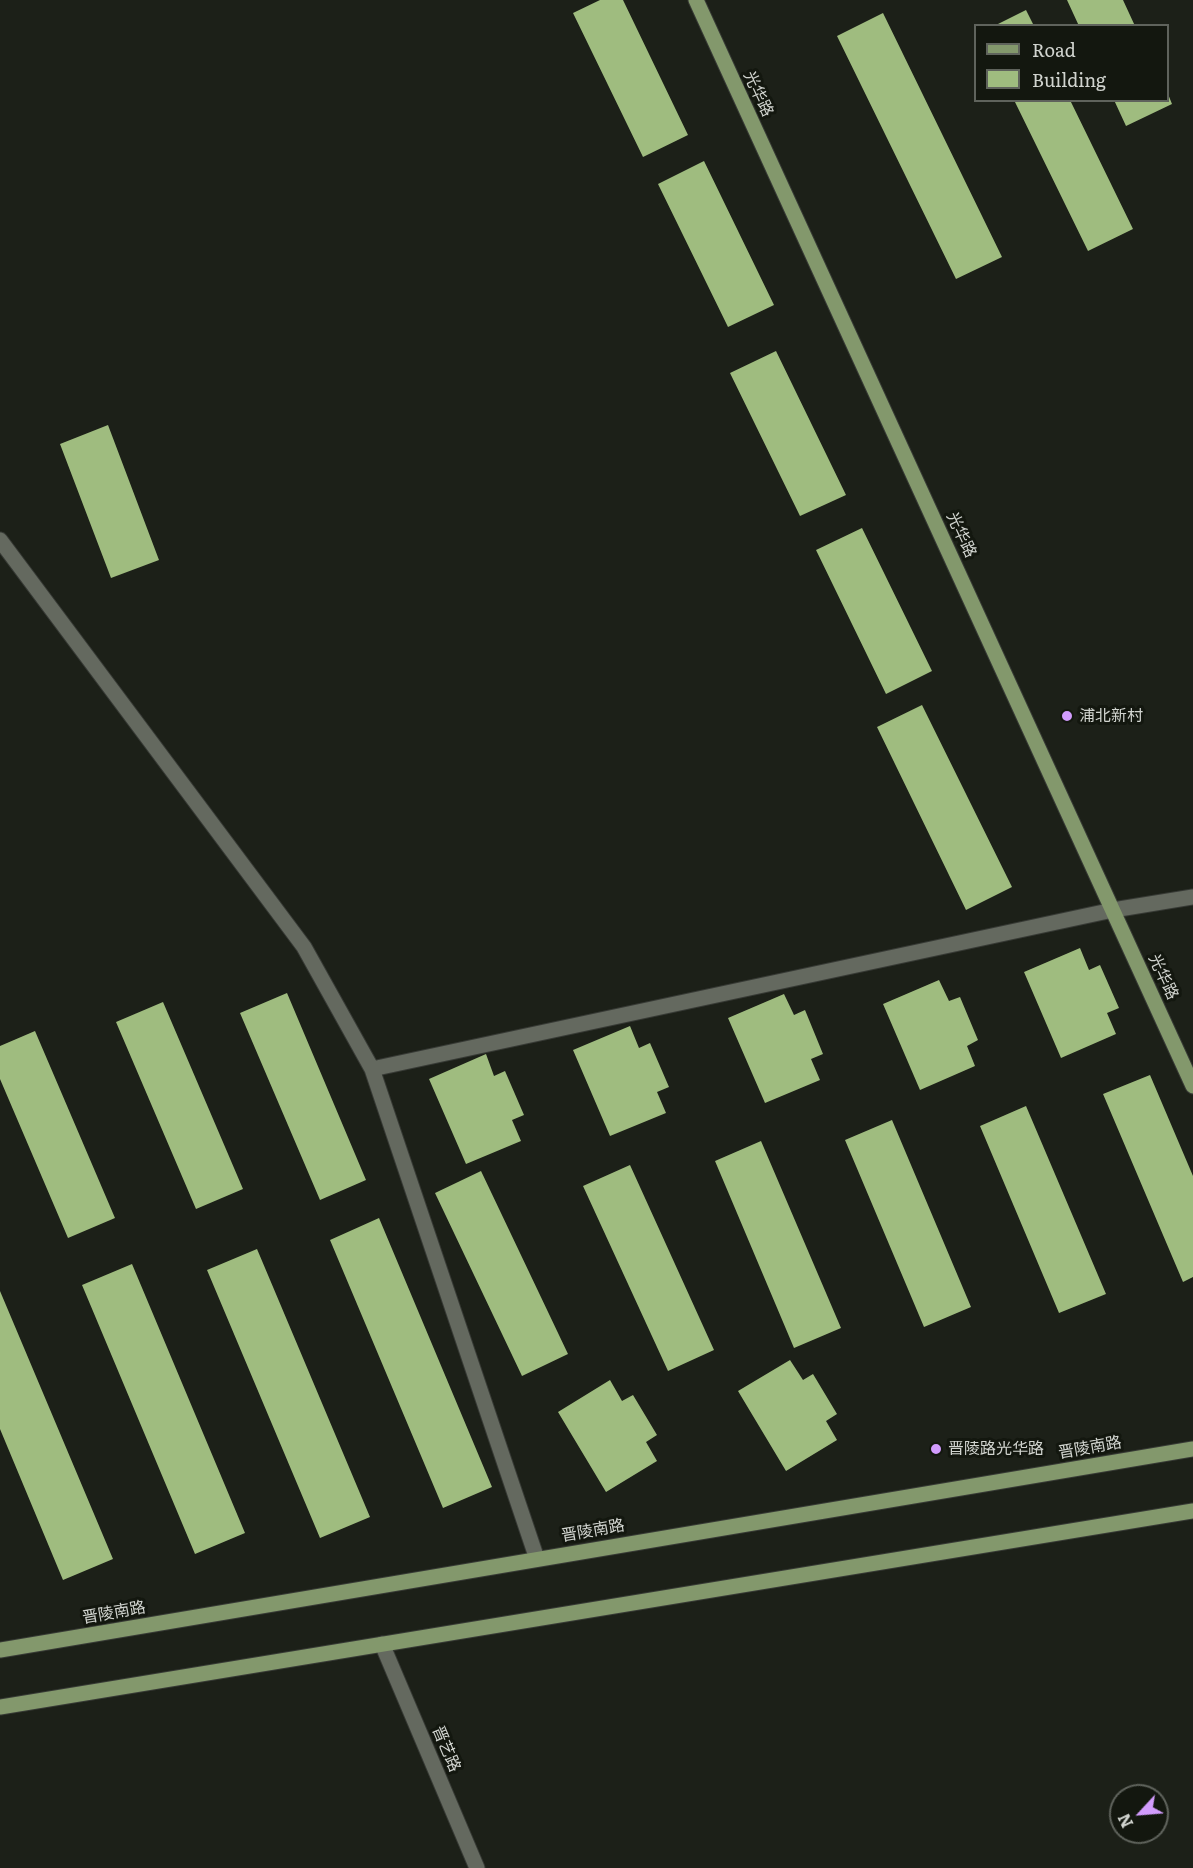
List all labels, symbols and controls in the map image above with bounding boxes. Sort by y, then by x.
legend [974,24,1169,102]
text: Road [1032,36,1076,63]
text: Building [1032,66,1106,93]
street label: 光华路 [739,68,777,120]
street label: 光华路 [942,509,980,561]
place label: 浦北新村 [1079,706,1143,726]
marker: 浦北新村 [1060,709,1074,723]
street label: 光华路 [1144,951,1182,1003]
street label: 晋陵南路 [1057,1433,1123,1463]
place label: 晋陵路光华路 [948,1439,1044,1459]
marker: 晋陵路光华路 [929,1442,943,1456]
street label: 晋陵南路 [560,1516,626,1546]
street label: 晋陵南路 [81,1598,147,1628]
street label: 晋艺路 [428,1723,464,1775]
north arrow [1109,1784,1169,1844]
text: N [1111,1810,1138,1832]

